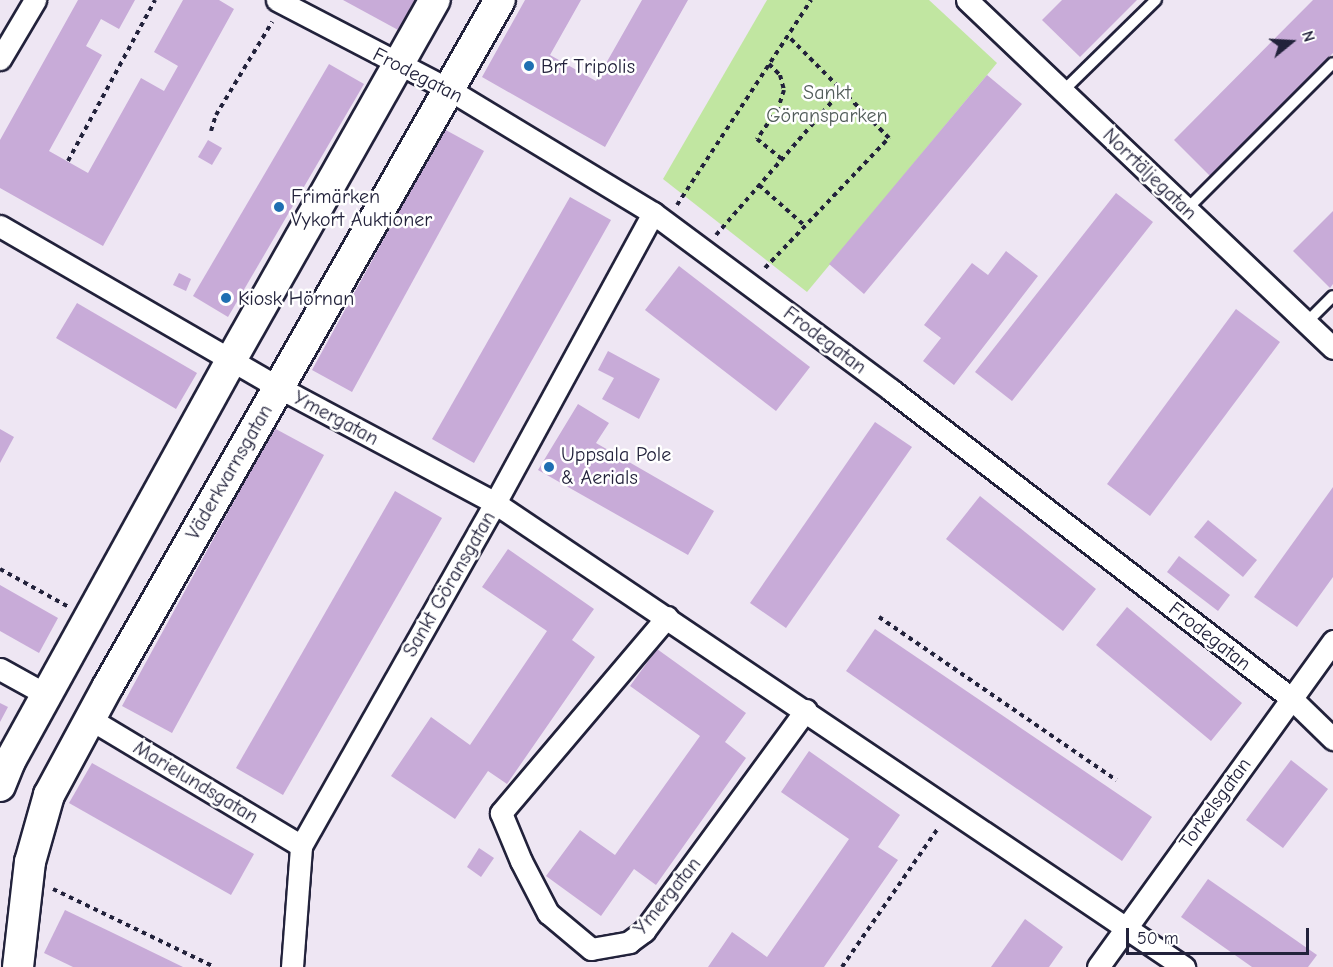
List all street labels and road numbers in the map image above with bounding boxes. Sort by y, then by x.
street label: Frodegatan [369,42,467,108]
street label: Norrtäljegatan [1098,123,1202,225]
street label: Frodegatan [779,301,871,379]
street label: Ymergatan [289,386,383,450]
street label: Väderkvarnsgatan [181,400,277,544]
street label: Sankt Göransgatan [398,507,500,661]
street label: Frodegatan [1164,596,1256,676]
street label: Marielundsgatan [129,735,263,829]
street label: Torkelsgatan [1174,753,1256,853]
street label: Ymergatan [628,852,706,940]

